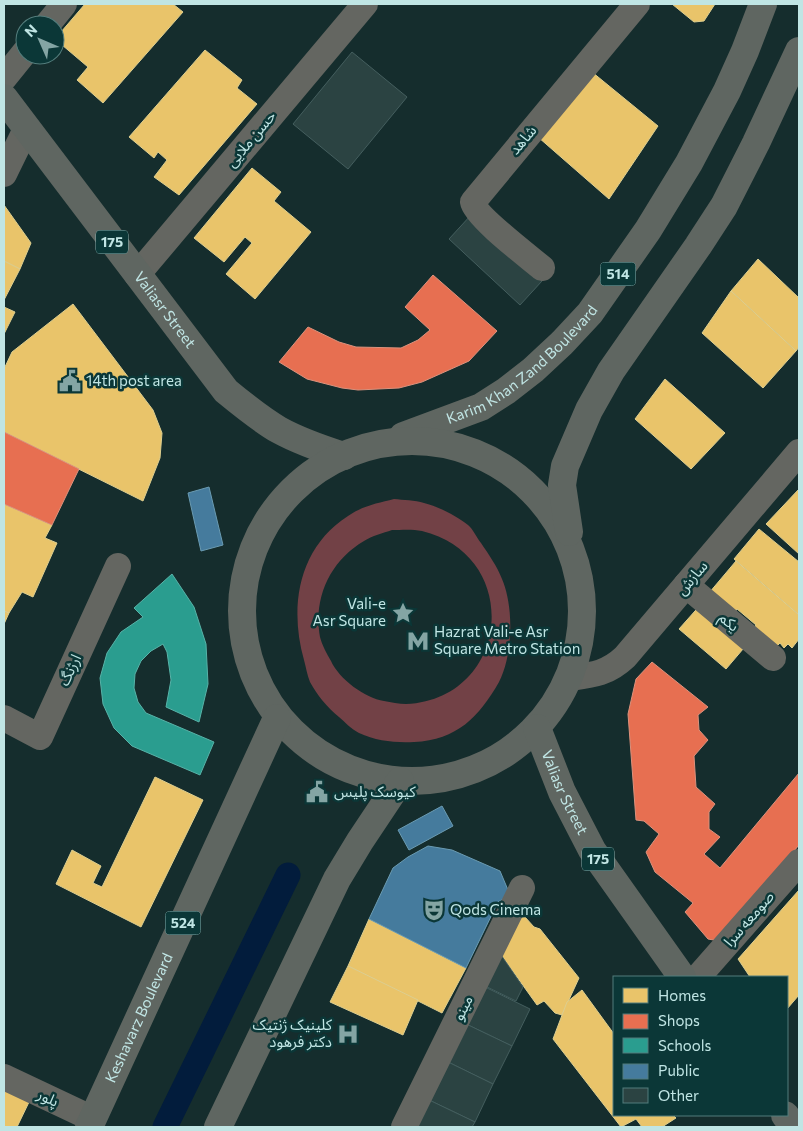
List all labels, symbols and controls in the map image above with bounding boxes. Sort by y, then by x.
north arrow [15,15,65,65]
text: N [21,21,40,40]
street label: حسن ملایی [222,106,280,171]
street label: شاهد [505,121,540,158]
road number: 175 [96,230,128,253]
road number: 514 [600,262,636,286]
street label: Valiasr Street [131,268,200,351]
street label: Karim Khan Zand Boulevard [443,301,601,427]
public building icon: 14th post area [57,368,83,394]
place label: 14th post area [86,371,182,389]
street label: سازش [672,556,712,599]
place label: Vali-e Asr Square [313,594,386,629]
place icon: Vali-e Asr Square [390,600,416,626]
street label: یکم [714,608,743,637]
place label: Hazrat Vali-e Asr Square Metro Station [434,622,580,657]
metro station icon: Hazrat Vali-e Asr Square Metro Station [405,628,431,654]
street label: ارژنگ [54,651,85,689]
street label: Valiasr Street [538,747,592,837]
public building icon: کیوسک پلیس [304,779,330,805]
place label: کیوسک پلیس [334,782,417,802]
road number: 175 [582,848,614,871]
street label: صومعه سرا [719,887,778,950]
theatre icon: Qods Cinema [421,897,447,923]
place label: Qods Cinema [450,900,541,918]
road number: 524 [166,911,200,934]
street label: Keshavarz Boulevard [101,950,176,1085]
legend [613,976,788,1116]
text: Homes [658,986,706,1004]
street label: مینو [448,992,477,1023]
text: Shops [658,1011,700,1029]
place label: کلینیک ژنتیک دکتر فرهود [253,1015,333,1051]
hospital icon: کلینیک ژنتیک دکتر فرهود [335,1021,361,1047]
text: Schools [658,1036,712,1054]
text: Public [658,1061,700,1079]
street label: پلور [33,1084,62,1112]
text: Other [658,1086,699,1104]

